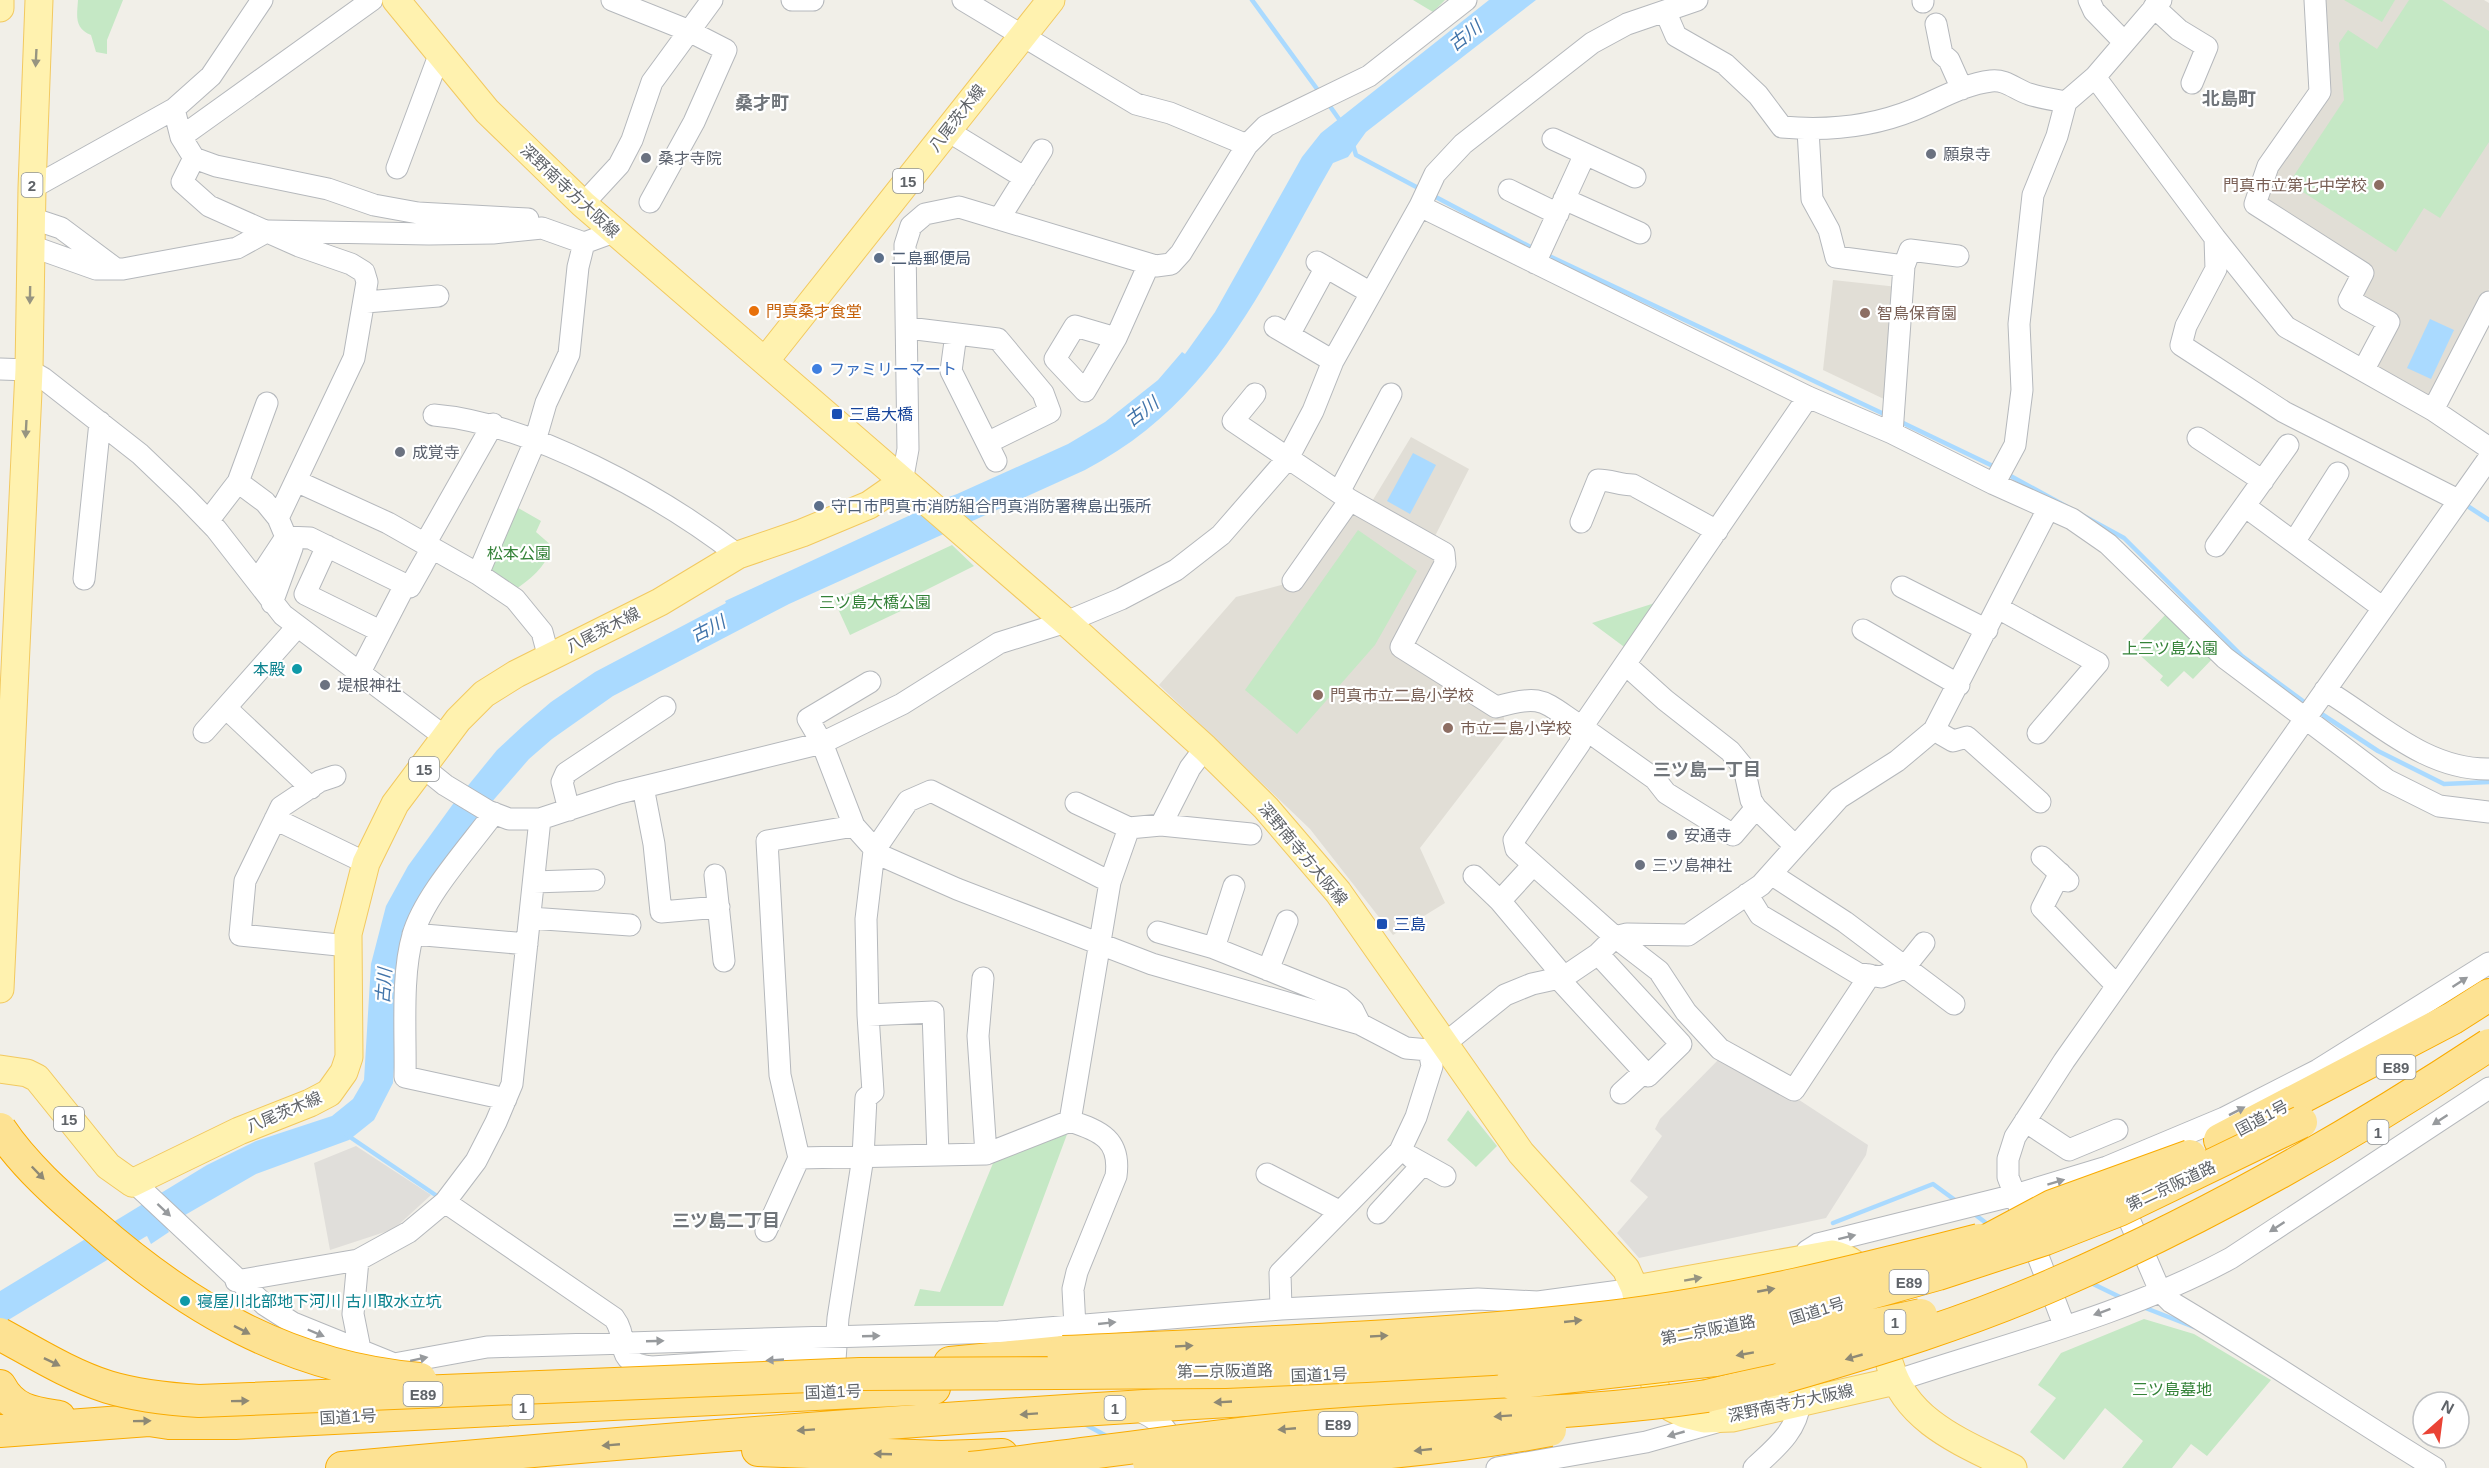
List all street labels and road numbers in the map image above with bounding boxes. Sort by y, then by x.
street label: 八尾茨木線 [926,81,988,155]
street label: 深野南寺方大阪線 [517,141,623,241]
road number: 15 [893,169,923,193]
road number: 2 [22,173,42,197]
street label: 八尾茨木線 [563,604,643,656]
road number: 15 [409,757,439,781]
street label: 深野南寺方大阪線 [1255,800,1351,908]
road number: E89 [2376,1055,2416,1079]
street label: 八尾茨木線 [244,1089,324,1135]
street label: 国道1号 [2233,1097,2291,1139]
road number: 15 [54,1107,84,1131]
road number: 1 [2368,1120,2388,1144]
street label: 第二京阪道路 [2124,1158,2218,1214]
road number: E89 [1890,1270,1928,1294]
street label: 国道1号 [1787,1295,1847,1327]
road number: 1 [1884,1310,1906,1334]
street label: 第二京阪道路 [1659,1312,1757,1348]
street label: 第二京阪道路 [1177,1362,1273,1380]
street label: 国道1号 [1290,1366,1348,1384]
street label: 深野南寺方大阪線 [1727,1381,1855,1425]
road number: E89 [404,1382,442,1406]
street label: 国道1号 [804,1383,862,1401]
road number: 1 [512,1395,534,1419]
road number: 1 [1104,1396,1126,1420]
street label: 国道1号 [319,1407,377,1427]
road number: E89 [1318,1412,1358,1436]

